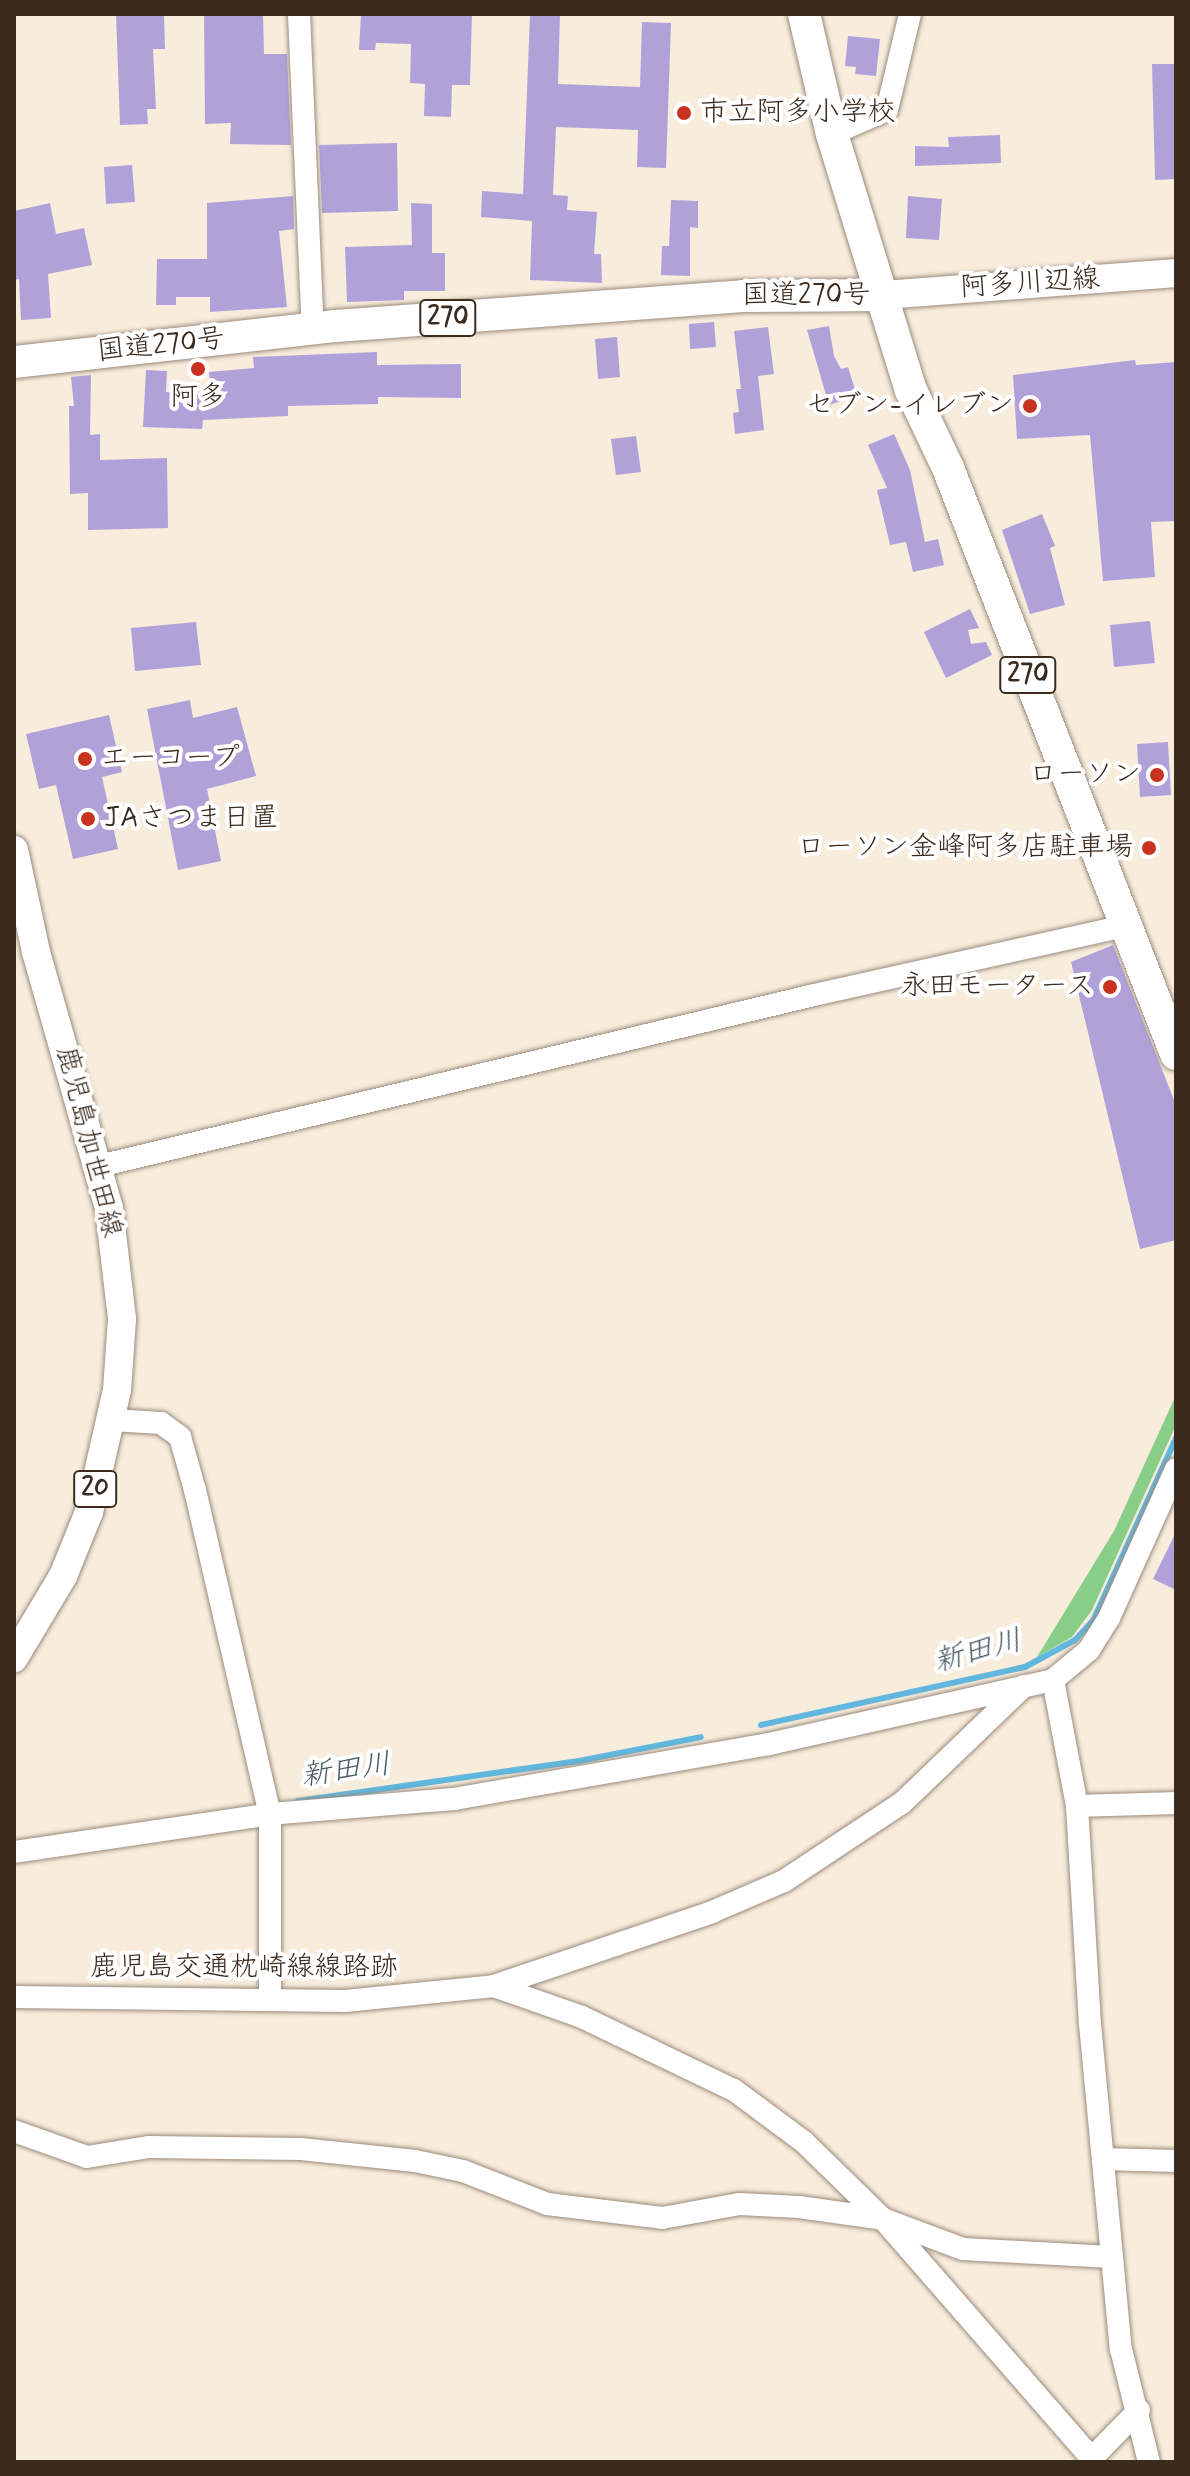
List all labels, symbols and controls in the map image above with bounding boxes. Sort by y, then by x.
place label: 市立阿多小学校 [700,96,896,130]
marker: 市立阿多小学校 [675,104,693,122]
street label: 阿多川辺線 [959,262,1101,306]
street label: 国道270号 [742,279,870,313]
road number: 270 [418,296,478,340]
street label: 国道270号 [95,323,227,369]
marker: 阿多 [189,360,207,378]
place label: 阿多 [170,381,226,415]
place label: セブン-イレブン [805,389,1014,423]
marker: セブン-イレブン [1021,397,1039,415]
road number: 270 [998,653,1058,697]
place label: エーコープ [101,742,241,776]
marker: エーコープ [76,750,94,768]
place label: ローソン [1029,758,1141,792]
marker: ローソン [1148,766,1166,784]
place label: JAさつま日置 [104,802,279,836]
marker: JAさつま日置 [79,810,97,828]
place label: ローソン金峰阿多店駐車場 [797,831,1133,865]
marker: ローソン金峰阿多店駐車場 [1140,839,1158,857]
place label: 永田モータース [898,970,1094,1004]
marker: 永田モータース [1101,978,1119,996]
street label: 鹿児島加世田線 [48,1043,128,1241]
road number: 20 [73,1467,117,1511]
water label: 新田川 [930,1623,1026,1681]
water label: 新田川 [299,1747,393,1795]
street label: 鹿児島交通枕崎線線路跡 [90,1951,398,1985]

